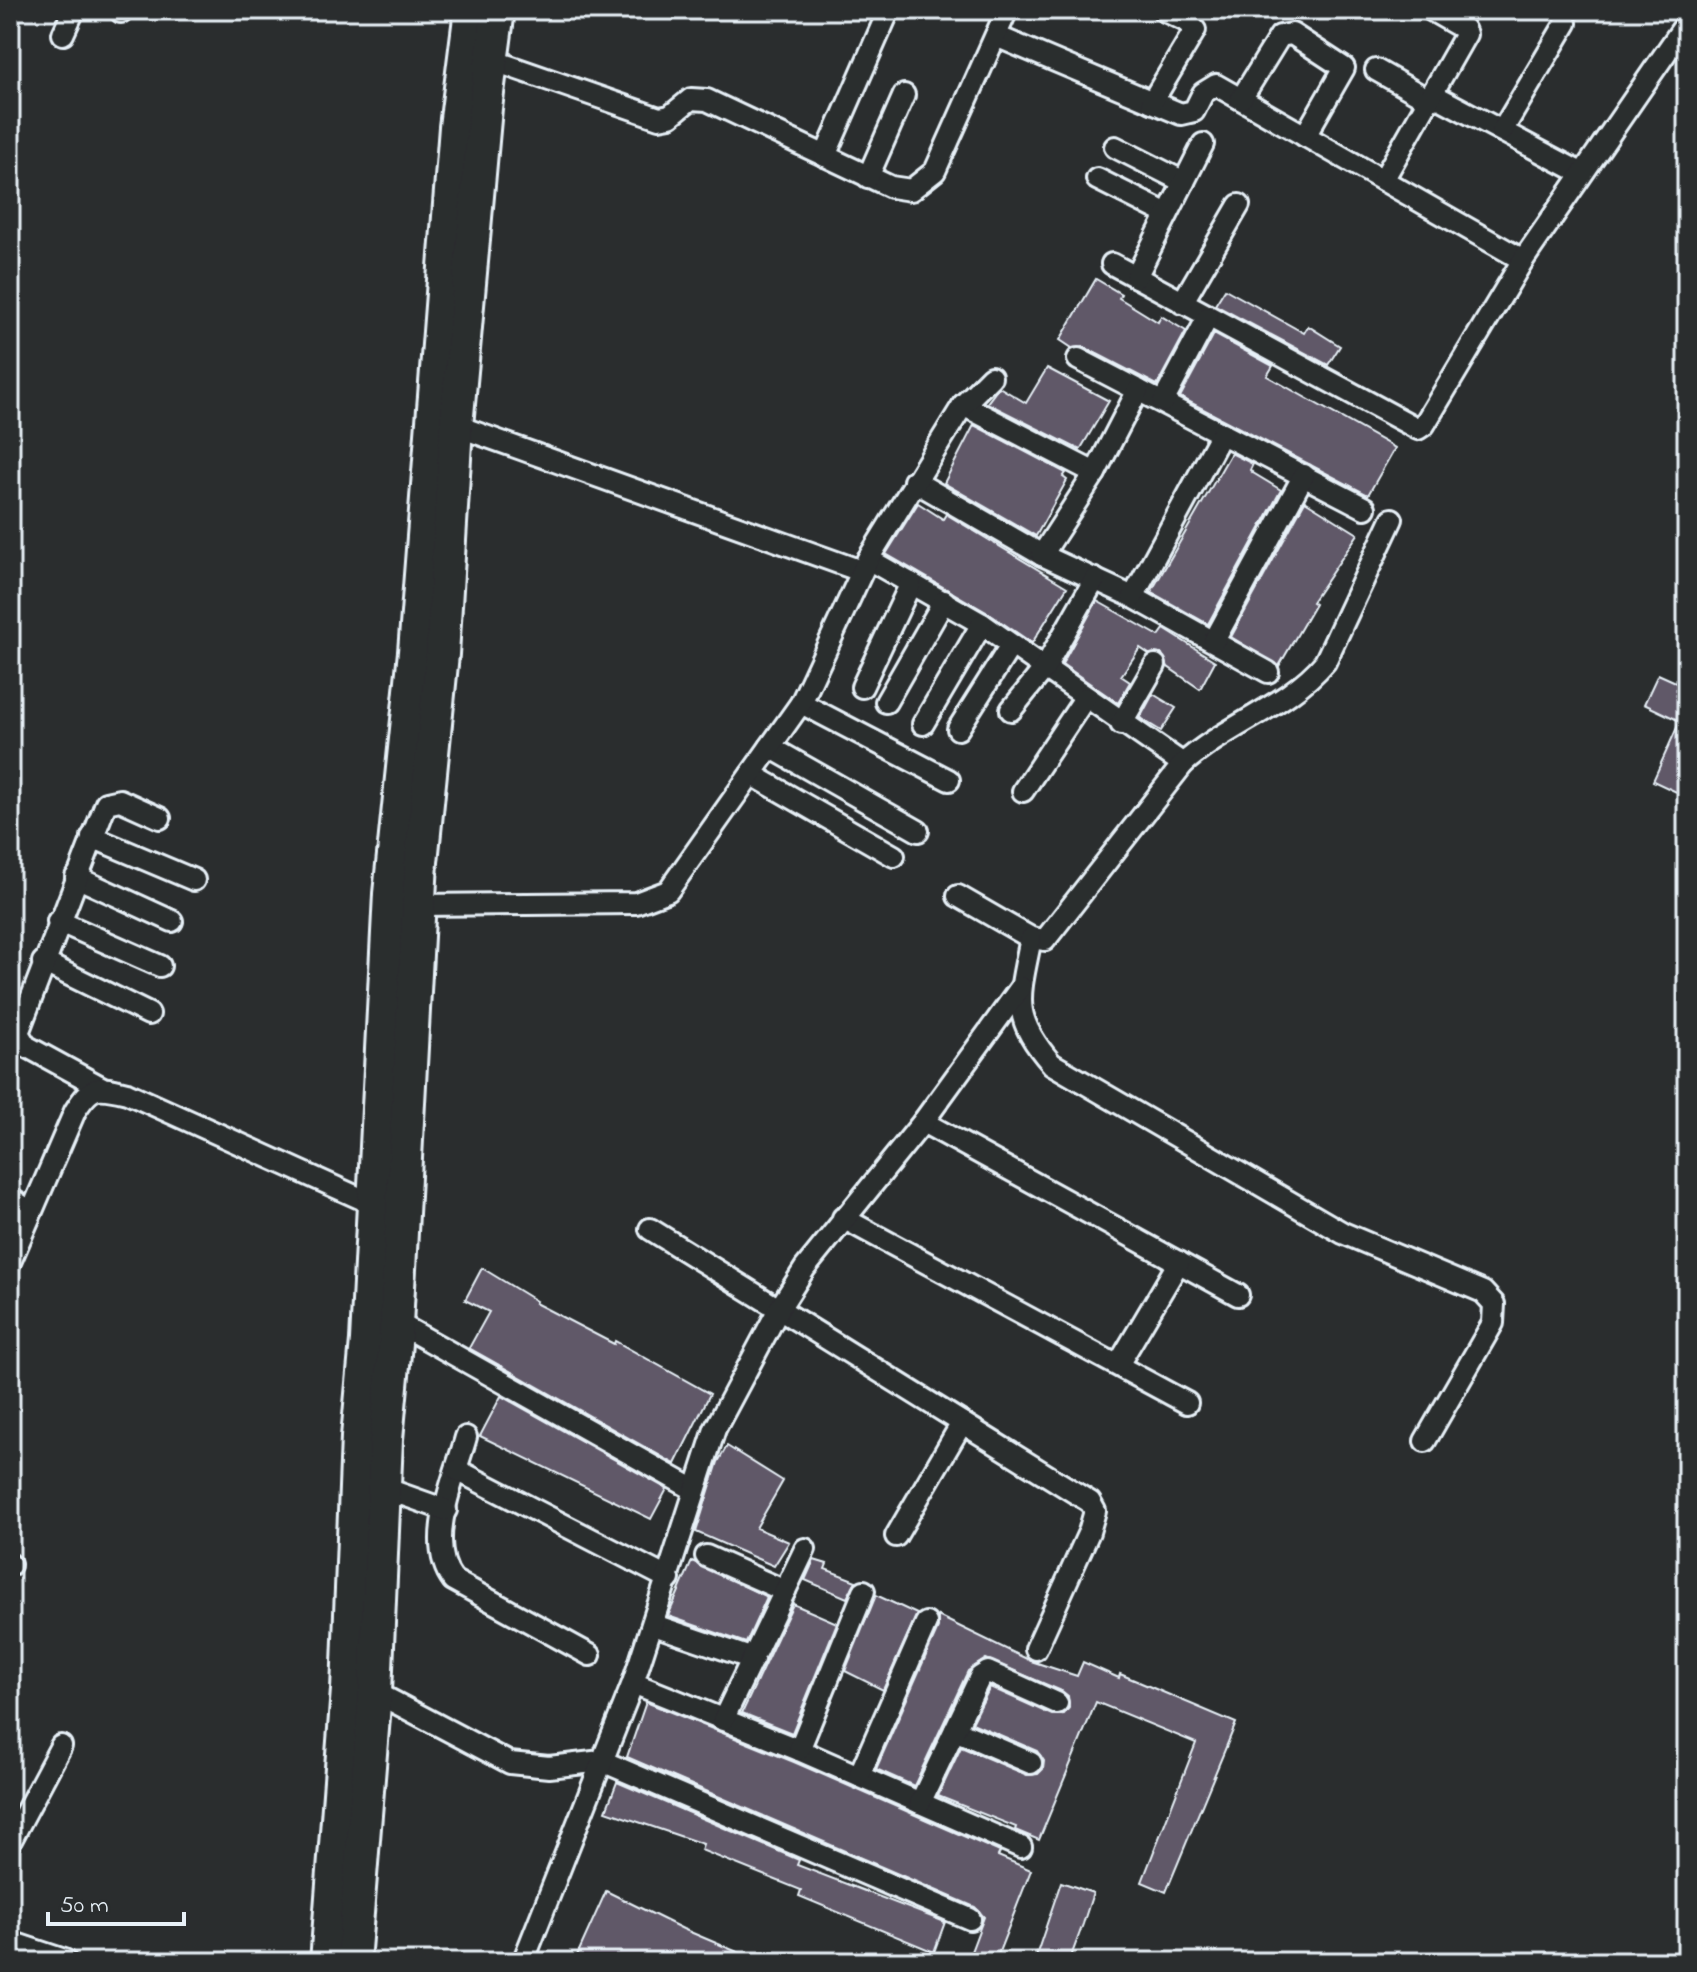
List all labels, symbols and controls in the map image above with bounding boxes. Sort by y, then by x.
scale bar [48,1876,184,1926]
text: 50 m [60,1889,109,1924]

